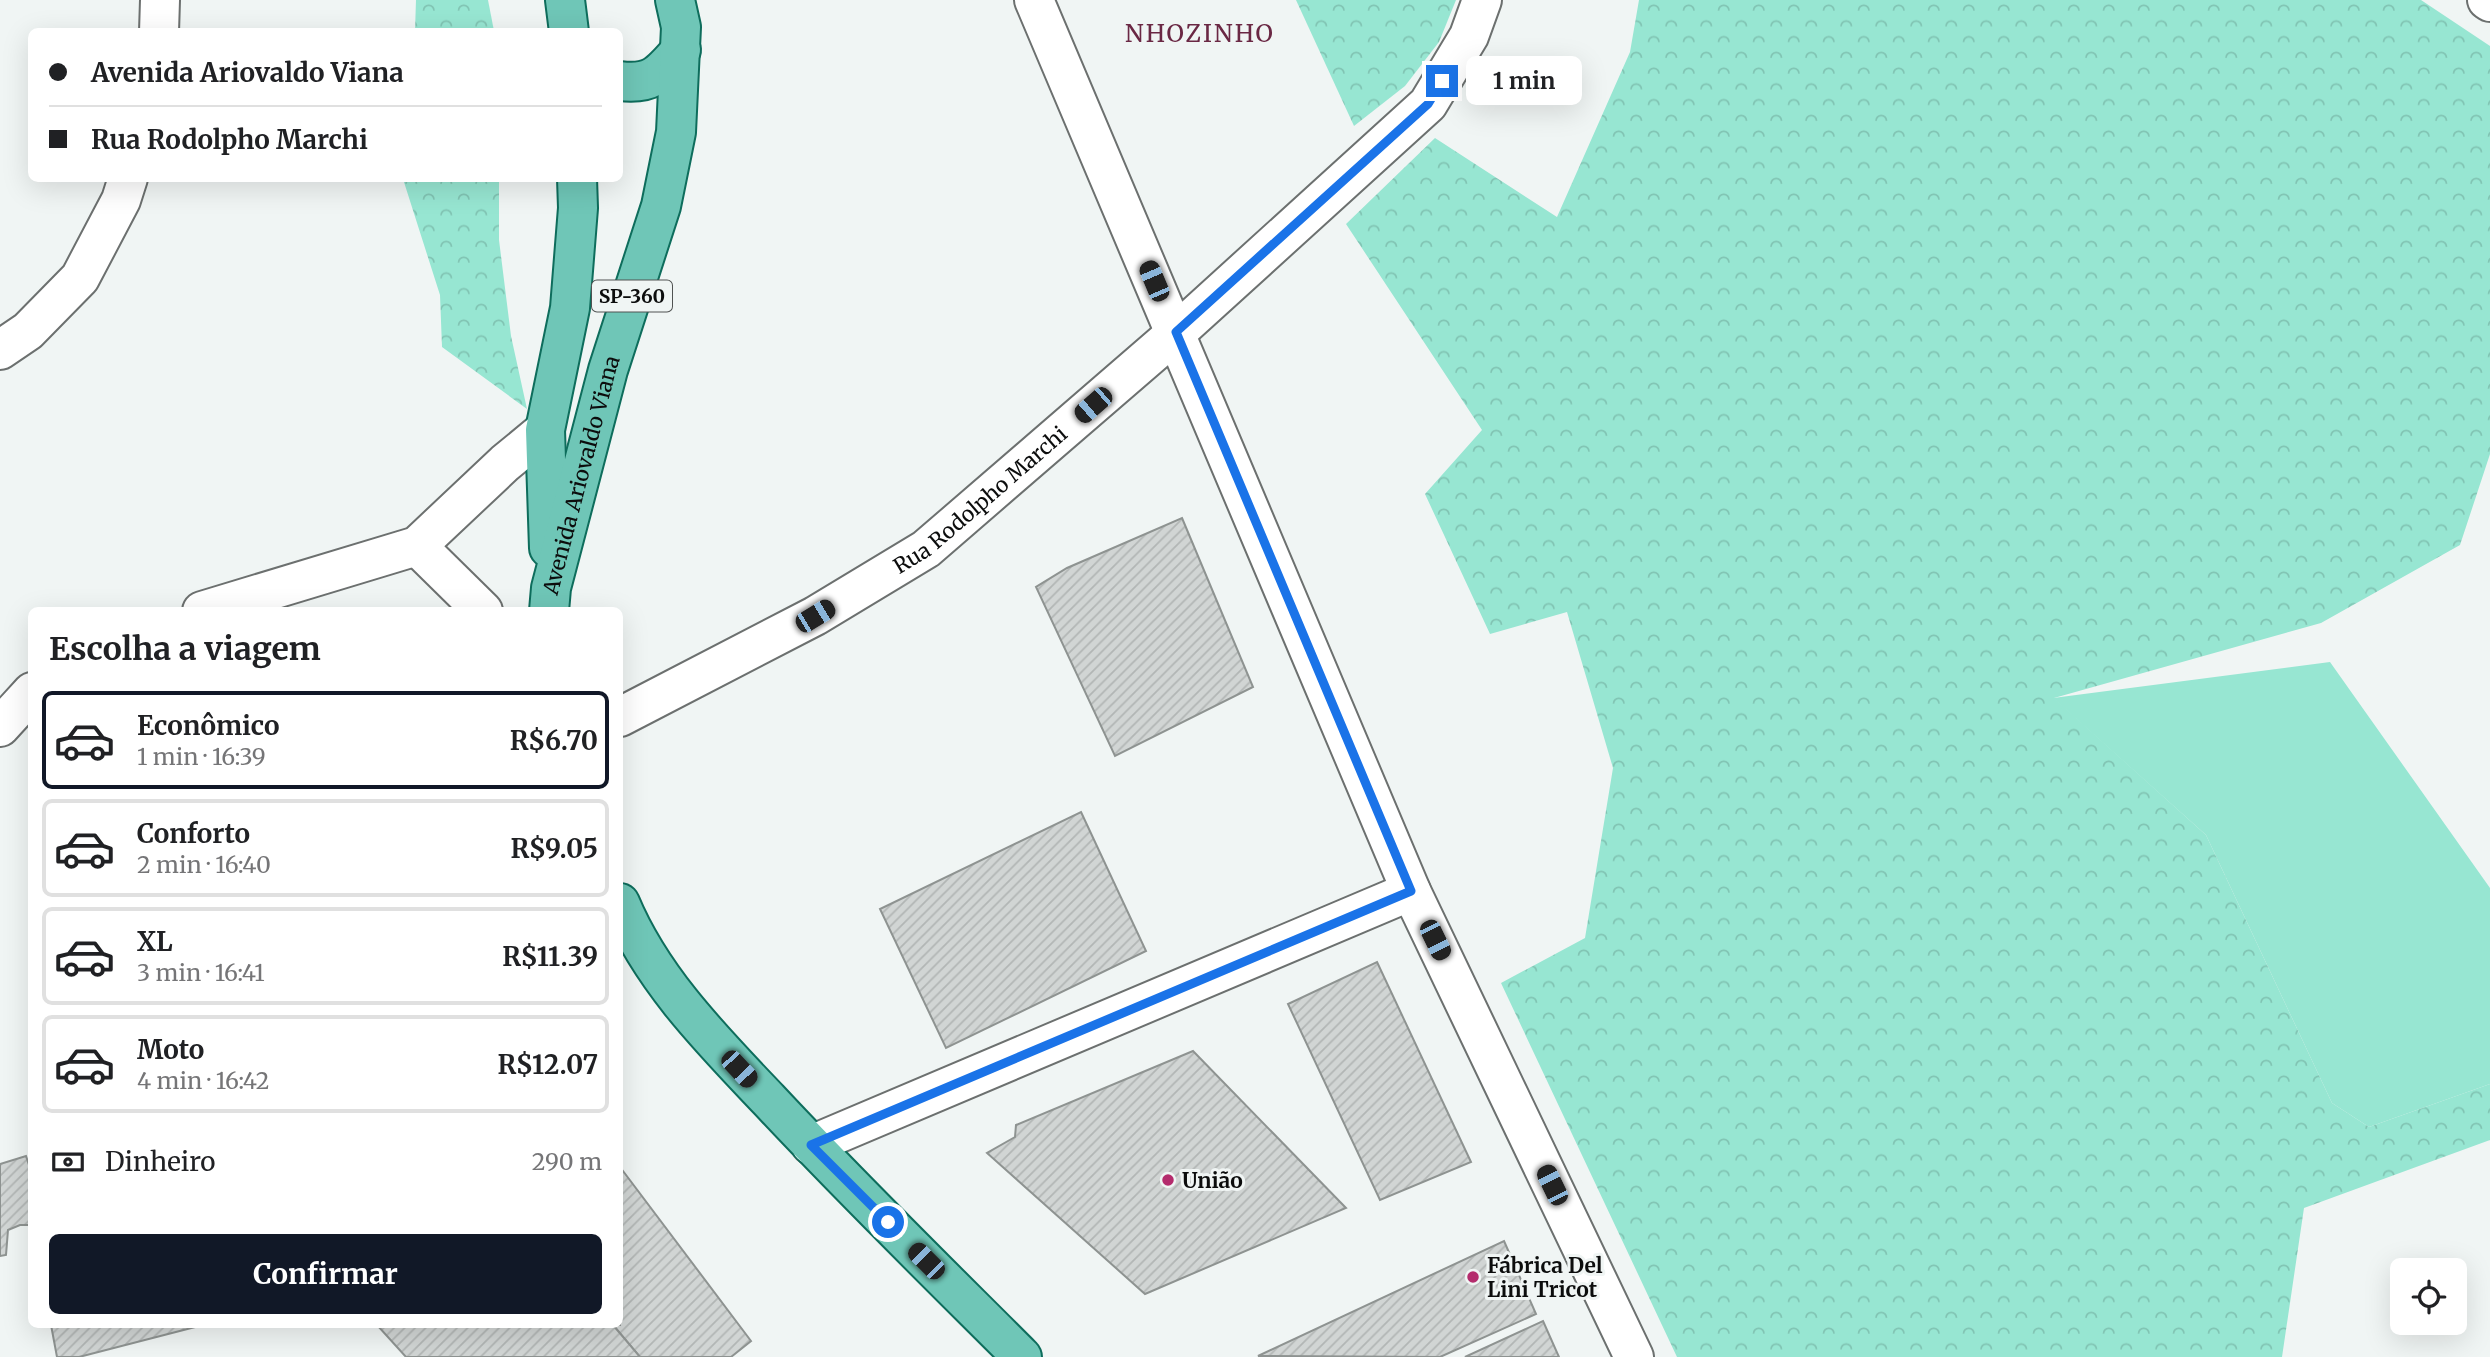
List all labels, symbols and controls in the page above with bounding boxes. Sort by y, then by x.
district label: NHOZINHO [1125,18,1275,49]
text: Avenida Ariovaldo Viana [91,56,404,89]
callout: 1 min [1466,56,1582,106]
route end [1426,65,1458,97]
text: 1 min [1493,66,1555,95]
text: Rua Rodolpho Marchi [91,123,368,156]
car [1137,258,1172,304]
road number: SP-360 [592,280,672,312]
street label: Avenida Ariovaldo Viana [536,352,625,598]
car [1071,383,1116,427]
street label: Rua Rodolpho Marchi [888,420,1072,579]
car [792,596,839,636]
text: Escolha a viagem [49,629,321,669]
icon: car [53,709,116,772]
text: Econômico [137,709,280,742]
text: R$6.70 [510,724,598,757]
text: 1 min · 16:39 [137,742,266,771]
icon: car [53,817,116,880]
text: Conforto [137,817,250,850]
text: R$9.05 [511,832,598,865]
text: 2 min · 16:40 [137,850,271,879]
car [1417,917,1454,963]
icon: car [53,925,116,988]
text: XL [137,925,173,958]
text: R$11.39 [502,940,598,973]
text: 3 min · 16:41 [137,958,265,987]
icon: car [53,1033,116,1096]
text: Moto [137,1033,204,1066]
car [717,1046,762,1092]
text: R$12.07 [498,1048,598,1081]
text: 4 min · 16:42 [137,1066,269,1095]
icon: cash [49,1143,87,1181]
text: Dinheiro [105,1145,215,1178]
text: 290 m [532,1147,602,1176]
car [1534,1162,1571,1208]
place label: União [1182,1167,1243,1194]
marker: União [1160,1172,1176,1188]
route start [872,1206,904,1238]
button: Confirmar [49,1234,602,1314]
car [904,1239,949,1283]
place label: Fábrica Del Lini Tricot [1487,1252,1603,1303]
map controls [2390,1258,2467,1335]
button: locate [2390,1258,2467,1335]
marker: Fábrica Del Lini Tricot [1465,1269,1481,1285]

